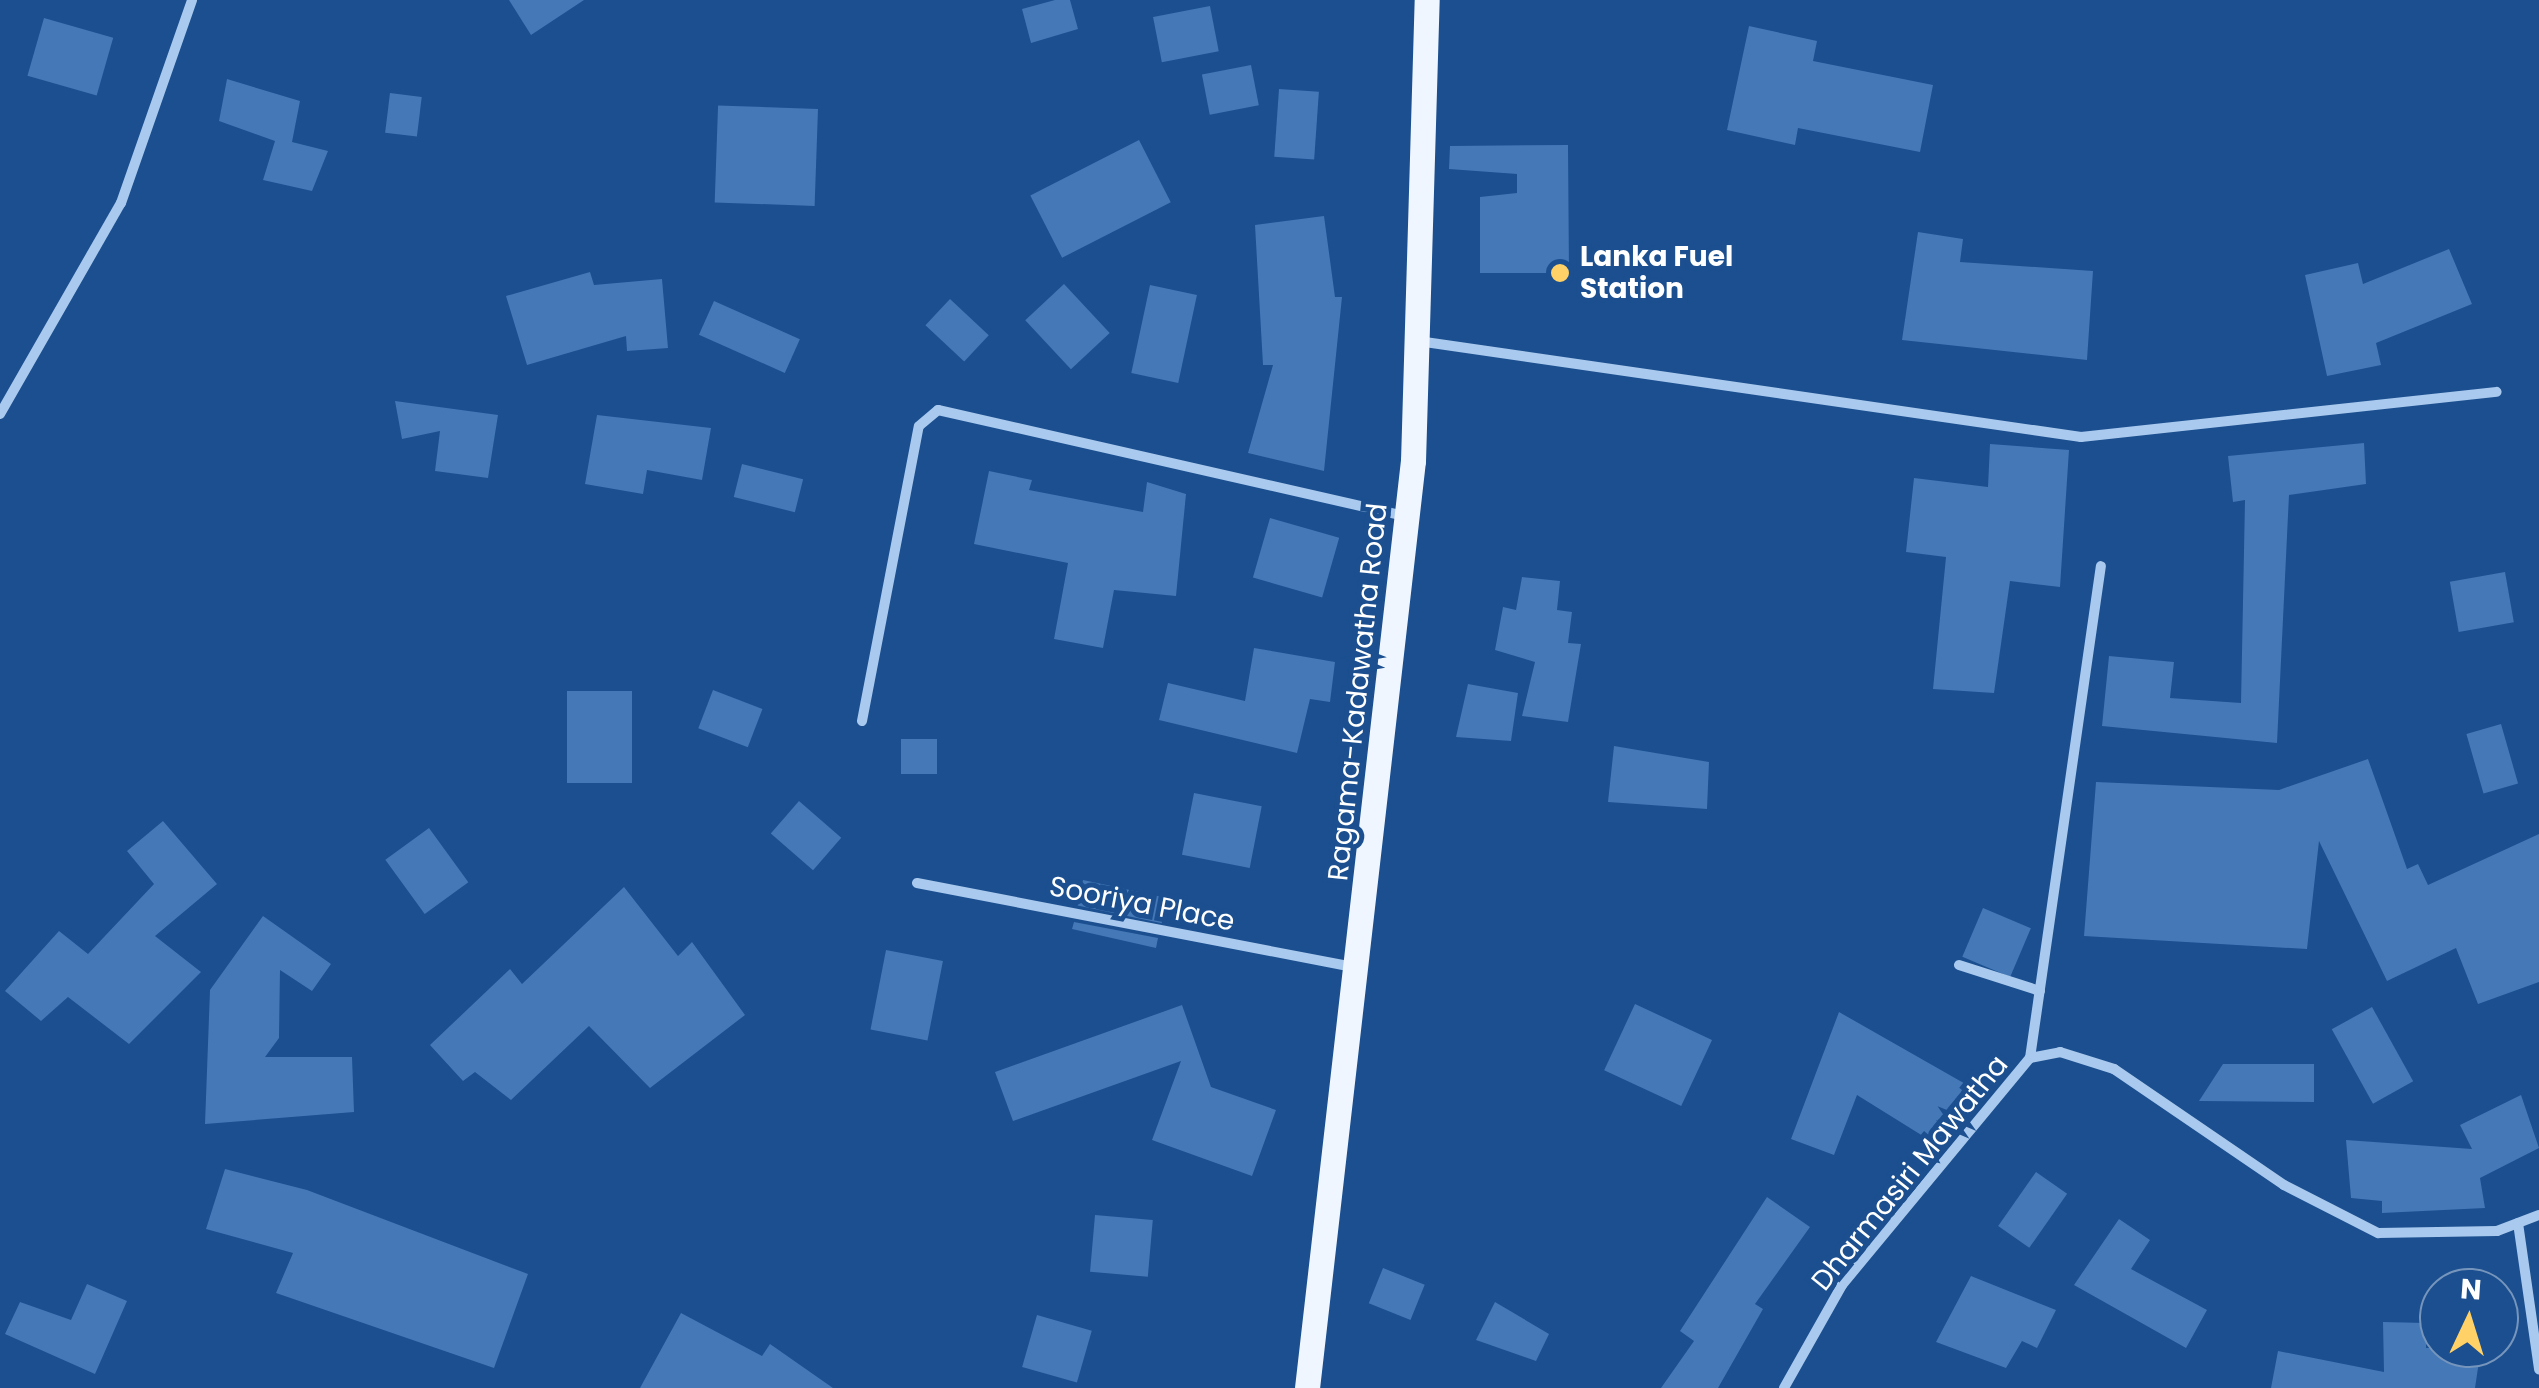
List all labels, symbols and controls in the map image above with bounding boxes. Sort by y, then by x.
place label: Lanka Fuel Station [1580,240,1733,306]
marker: Lanka Fuel Station [1549,262,1571,284]
street label: Ragama-Kadawatha Road [1321,501,1395,883]
street label: Sooriya Place [1046,870,1238,938]
street label: Dharmasiri Mawatha [1805,1049,2015,1297]
north arrow [2419,1268,2519,1368]
text: N [2459,1269,2483,1310]

